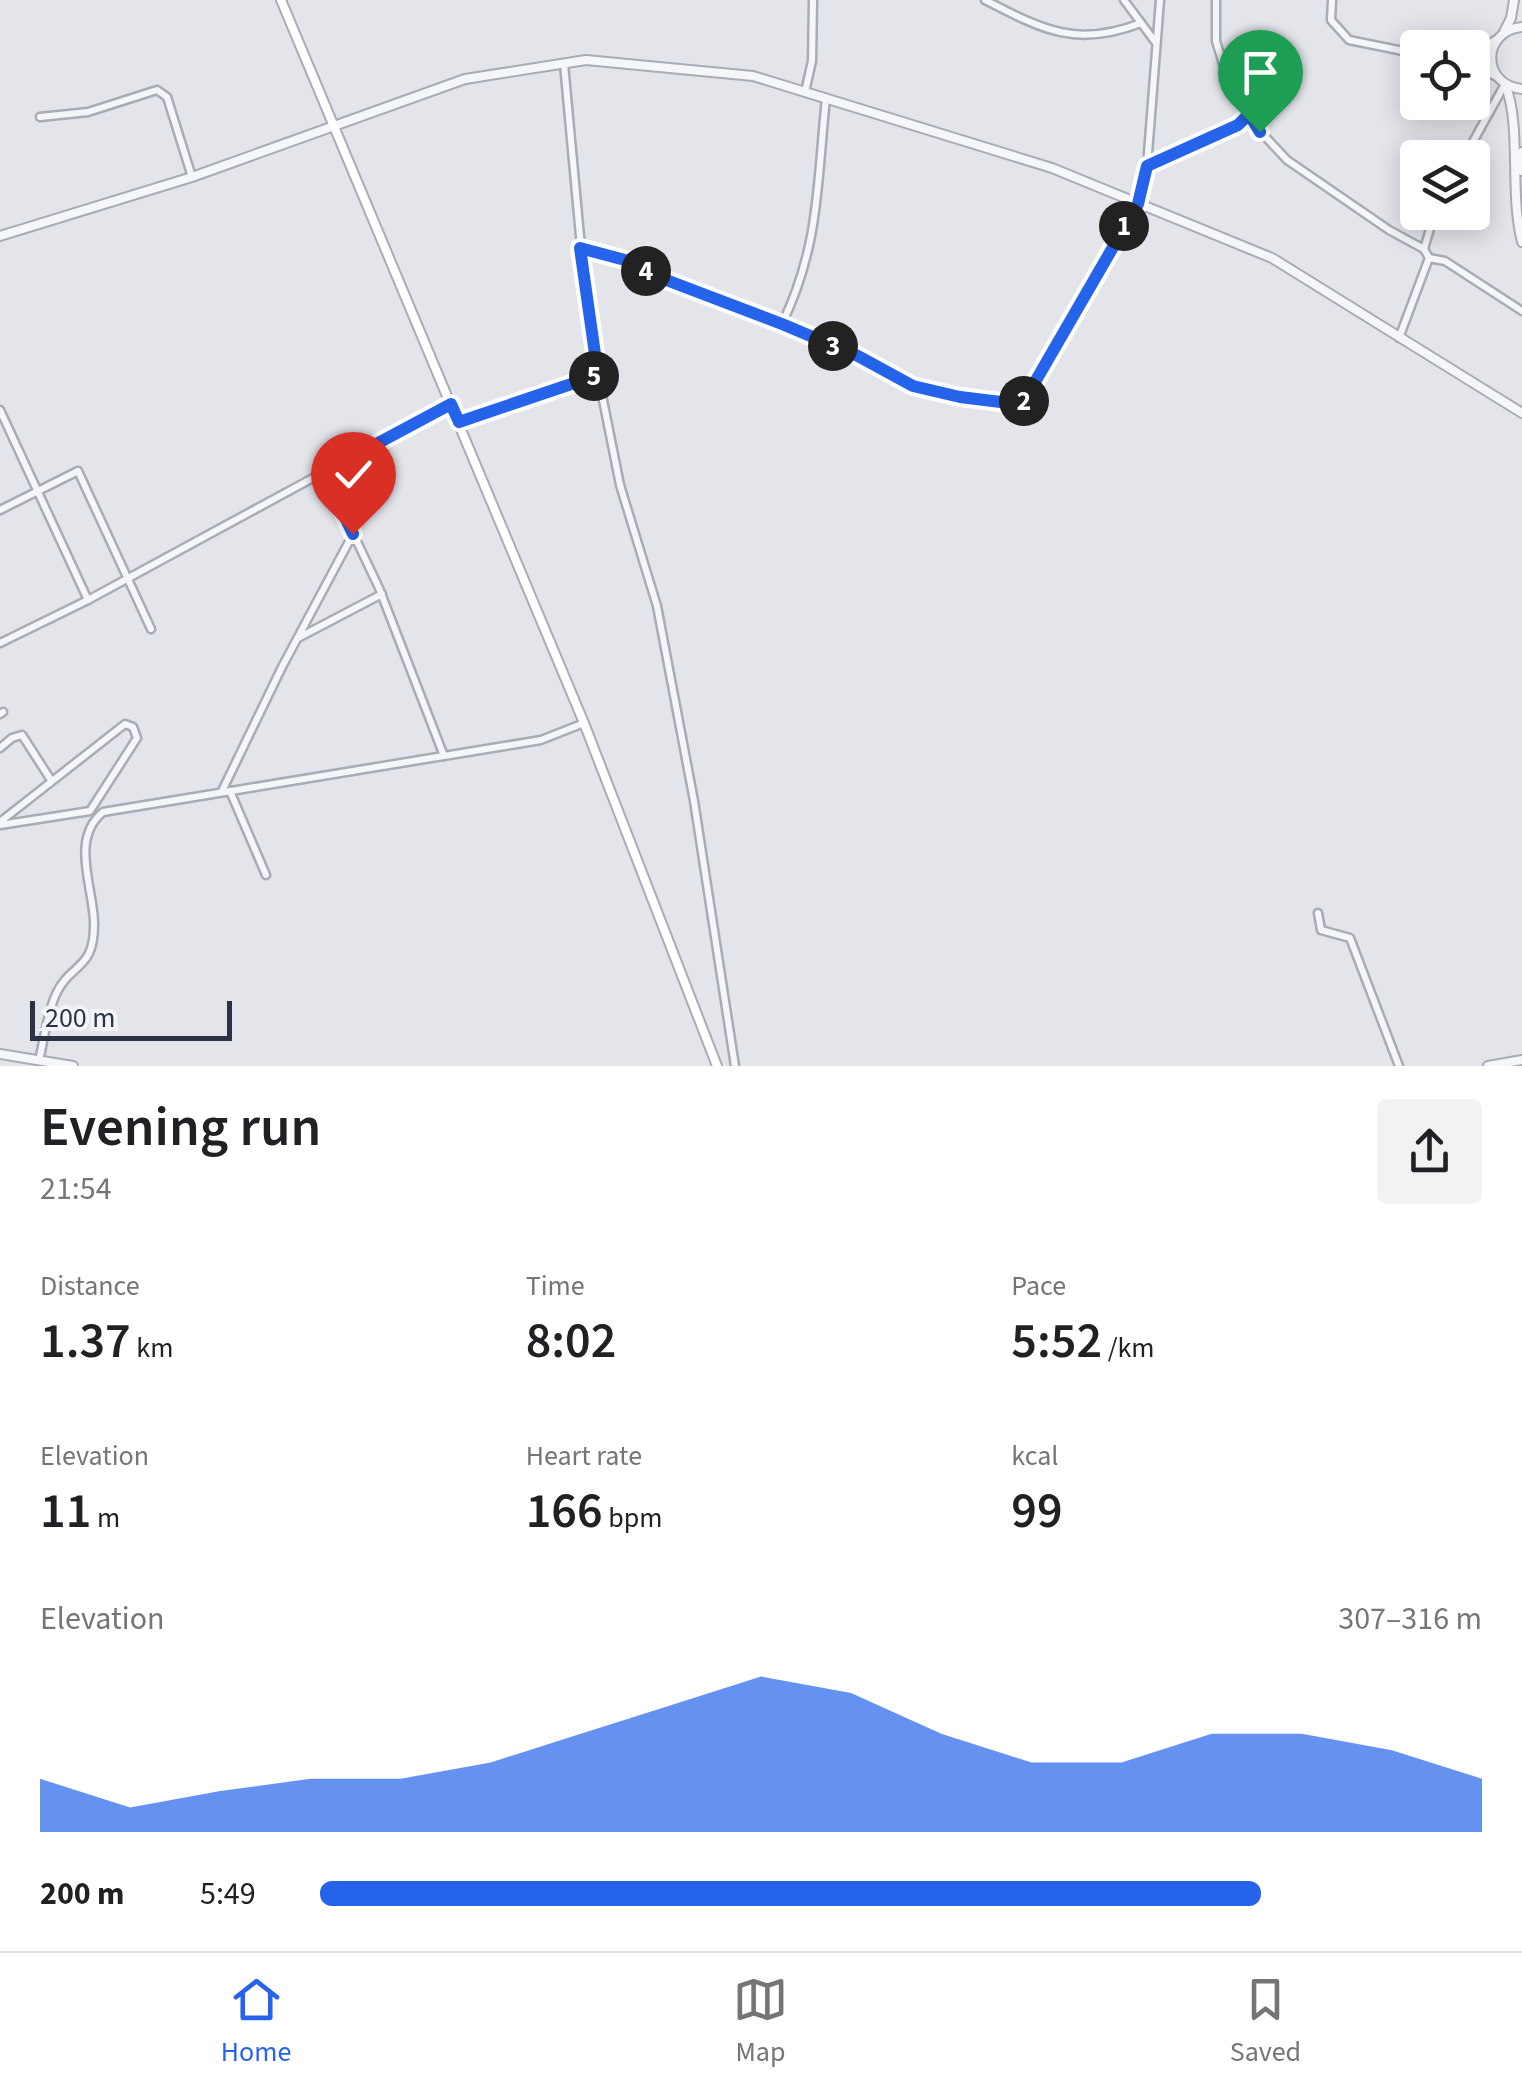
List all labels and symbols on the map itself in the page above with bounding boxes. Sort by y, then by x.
pin [1218,30,1303,133]
pin: 1 [1099,201,1149,251]
pin: 4 [621,246,671,296]
pin: 3 [808,321,858,371]
pin: 5 [569,351,619,401]
pin: 2 [999,376,1049,426]
pin [311,432,396,535]
scale bar [30,996,232,1040]

